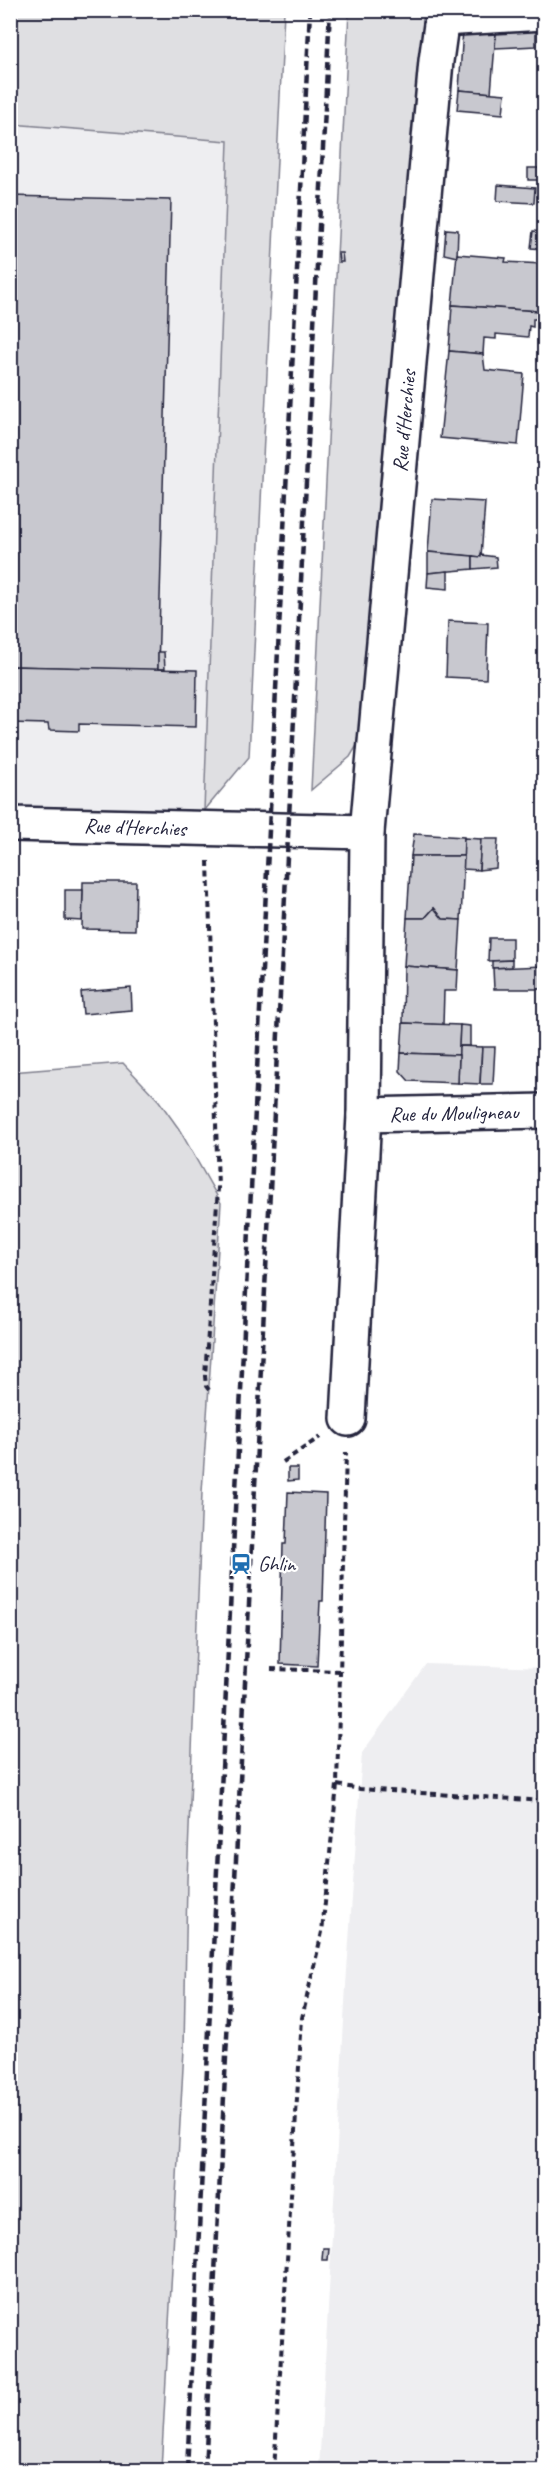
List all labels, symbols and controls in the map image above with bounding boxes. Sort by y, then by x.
street label: Rue d'Herchies [387,367,422,473]
street label: Rue d'Herchies [84,812,188,842]
street label: Rue du Mouligneau [389,1099,520,1127]
place label: Ghlin [258,1551,297,1577]
station icon: Ghlin [229,1552,253,1576]

